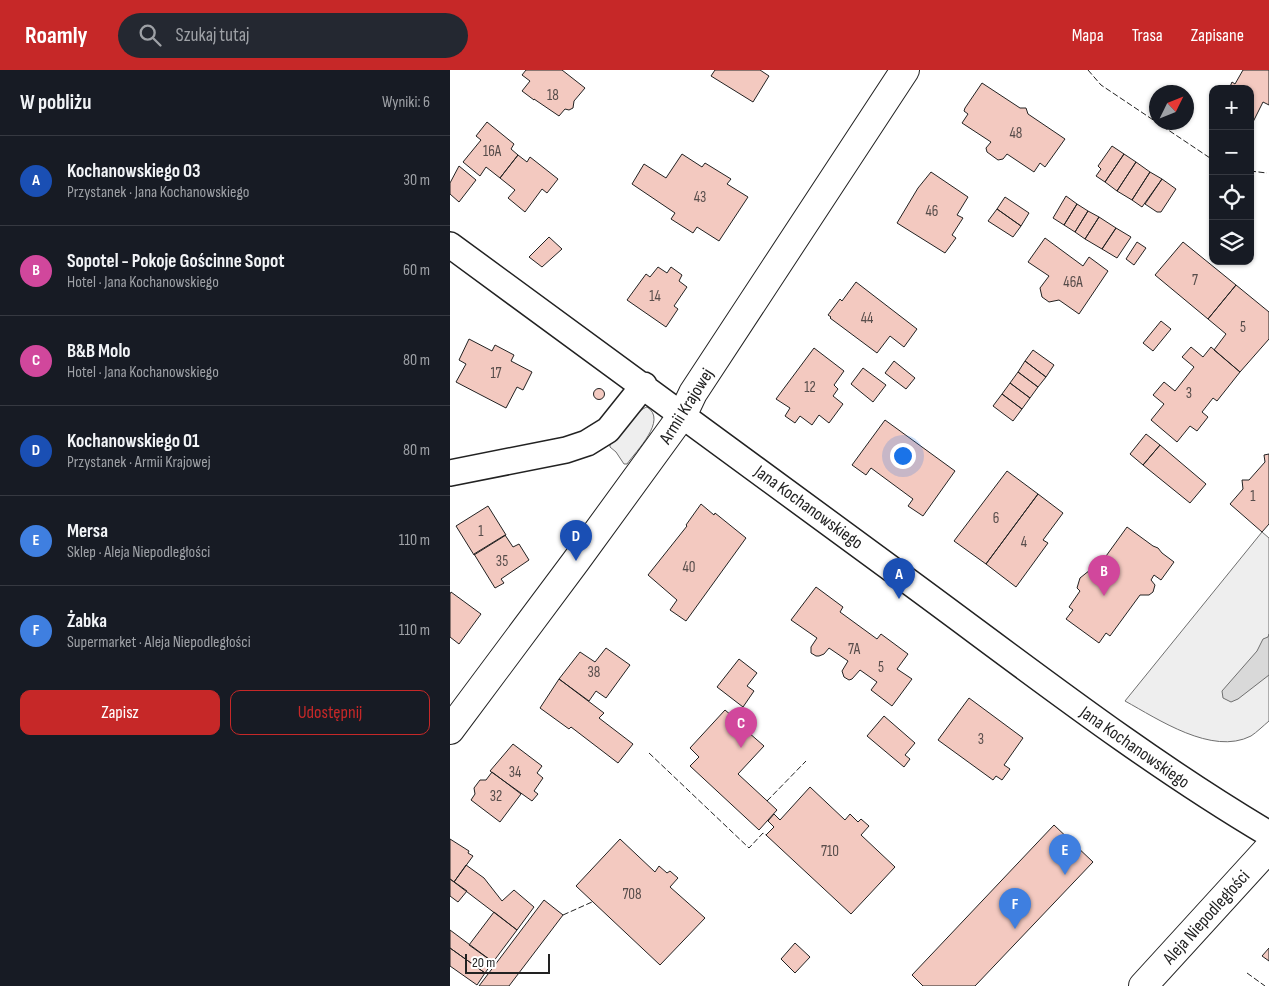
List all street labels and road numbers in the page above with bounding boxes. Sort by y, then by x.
street label: Armii Krajowej [654,365,718,449]
street label: Jana Kochanowskiego [750,460,867,554]
street label: Jana Kochanowskiego [1075,701,1194,793]
street label: Aleja Niepodległości [1158,866,1254,969]

